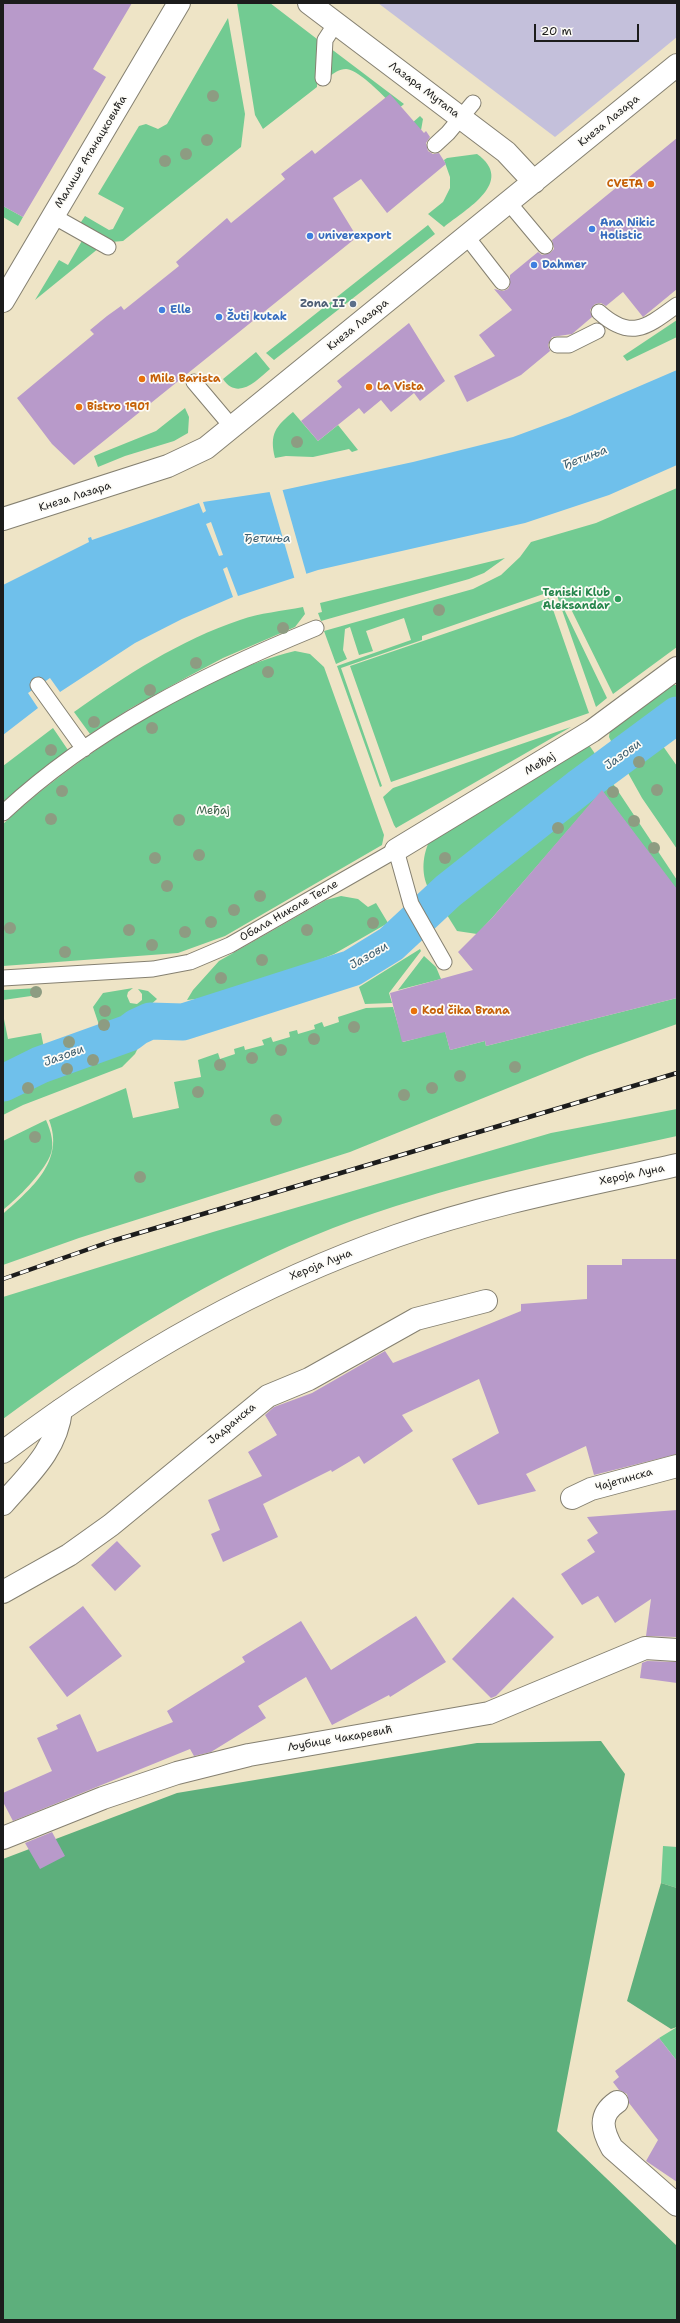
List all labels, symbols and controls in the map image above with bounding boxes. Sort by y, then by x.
scale bar [536,16,641,42]
text: 20 m [541,23,572,39]
street label: Лазара Мутапа [386,59,462,121]
street label: Кнеза Лазара [576,92,642,150]
street label: Малише Атанацковића [52,93,130,211]
place label: CVETA [607,177,643,191]
marker: CVETA [646,179,656,189]
place label: Ana Nikic Holistic [600,216,655,242]
marker: Ana Nikic Holistic [587,224,597,234]
place label: univerexport [318,229,392,243]
marker: univerexport [305,231,315,241]
place label: Dahmer [542,258,587,272]
marker: Dahmer [529,260,539,270]
street label: Кнеза Лазара [325,296,391,354]
place label: Zona II [300,297,345,311]
marker: Zona II [348,299,358,309]
place label: Elle [170,303,191,317]
marker: Elle [157,305,167,315]
place label: Žuti kutak [227,310,287,324]
marker: Žuti kutak [214,312,224,322]
place label: Mile Barista [150,372,220,386]
marker: Mile Barista [137,374,147,384]
place label: La Vista [377,380,424,394]
marker: La Vista [364,382,374,392]
place label: Bistro 1901 [87,400,150,414]
marker: Bistro 1901 [74,402,84,412]
water label: Ђетиња [561,443,609,473]
street label: Кнеза Лазара [37,479,113,515]
water label: Ђетиња [244,532,290,546]
place label: Teniski Klub Aleksandar [543,586,610,612]
marker: Teniski Klub Aleksandar [613,594,623,604]
water label: Јазови [602,737,644,773]
street label: Међај [522,750,558,778]
park label: Међај [196,804,230,818]
street label: Обала Николе Тесле [238,878,340,944]
water label: Јазови [347,939,391,973]
place label: Kod čika Brana [422,1004,510,1018]
marker: Kod čika Brana [409,1006,419,1016]
water label: Јазови [42,1042,86,1070]
street label: Хероја Луна [598,1162,666,1188]
street label: Хероја Луна [288,1247,354,1283]
street label: Јадранска [205,1401,259,1447]
street label: Чајетинска [594,1466,654,1494]
street label: Љубице Чакаревић [287,1723,393,1755]

